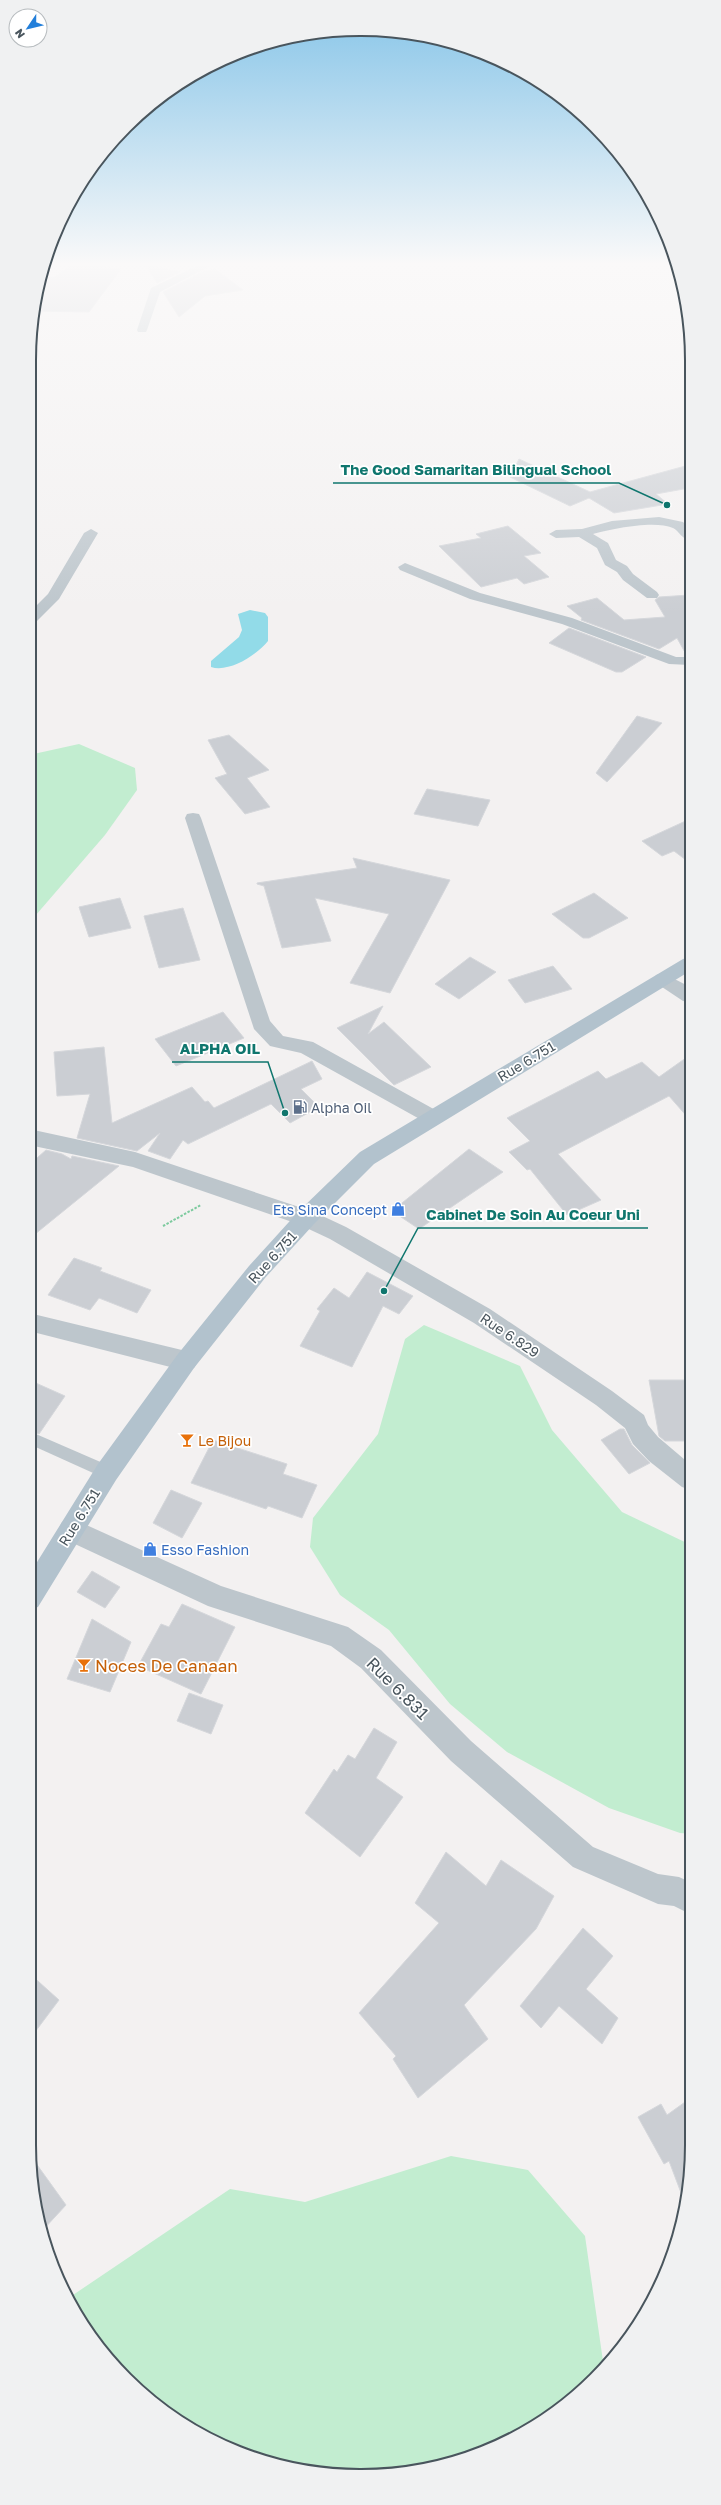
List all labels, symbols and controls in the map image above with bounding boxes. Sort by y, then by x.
north arrow [8,8,48,48]
text: N [12,27,27,41]
callout: The Good Samaritan Bilingual School [333,456,619,483]
text: The Good Samaritan Bilingual School [341,460,611,478]
callout: ALPHA OIL [172,1035,268,1062]
street label: Rue 6.751 [494,1037,558,1085]
text: ALPHA OIL [180,1039,261,1057]
fuel station icon: Alpha Oil [292,1099,308,1115]
place label: Alpha Oil [311,1099,372,1116]
place label: Ets Sina Concept [273,1201,387,1218]
shop icon: Ets Sina Concept [390,1201,406,1217]
callout: Cabinet De Soin Au Coeur Uni [418,1201,648,1228]
text: Cabinet De Soin Au Coeur Uni [426,1205,640,1223]
street label: Rue 6.751 [244,1227,300,1287]
street label: Rue 6.829 [477,1309,543,1361]
bar icon: Le Bijou [179,1432,195,1448]
place label: Le Bijou [198,1432,251,1449]
street label: Rue 6.751 [55,1485,103,1549]
shop icon: Esso Fashion [142,1541,158,1557]
place label: Esso Fashion [161,1541,249,1558]
street label: Rue 6.831 [362,1652,434,1724]
place label: Noces De Canaan [95,1655,238,1676]
bar icon: Noces De Canaan [76,1657,92,1673]

